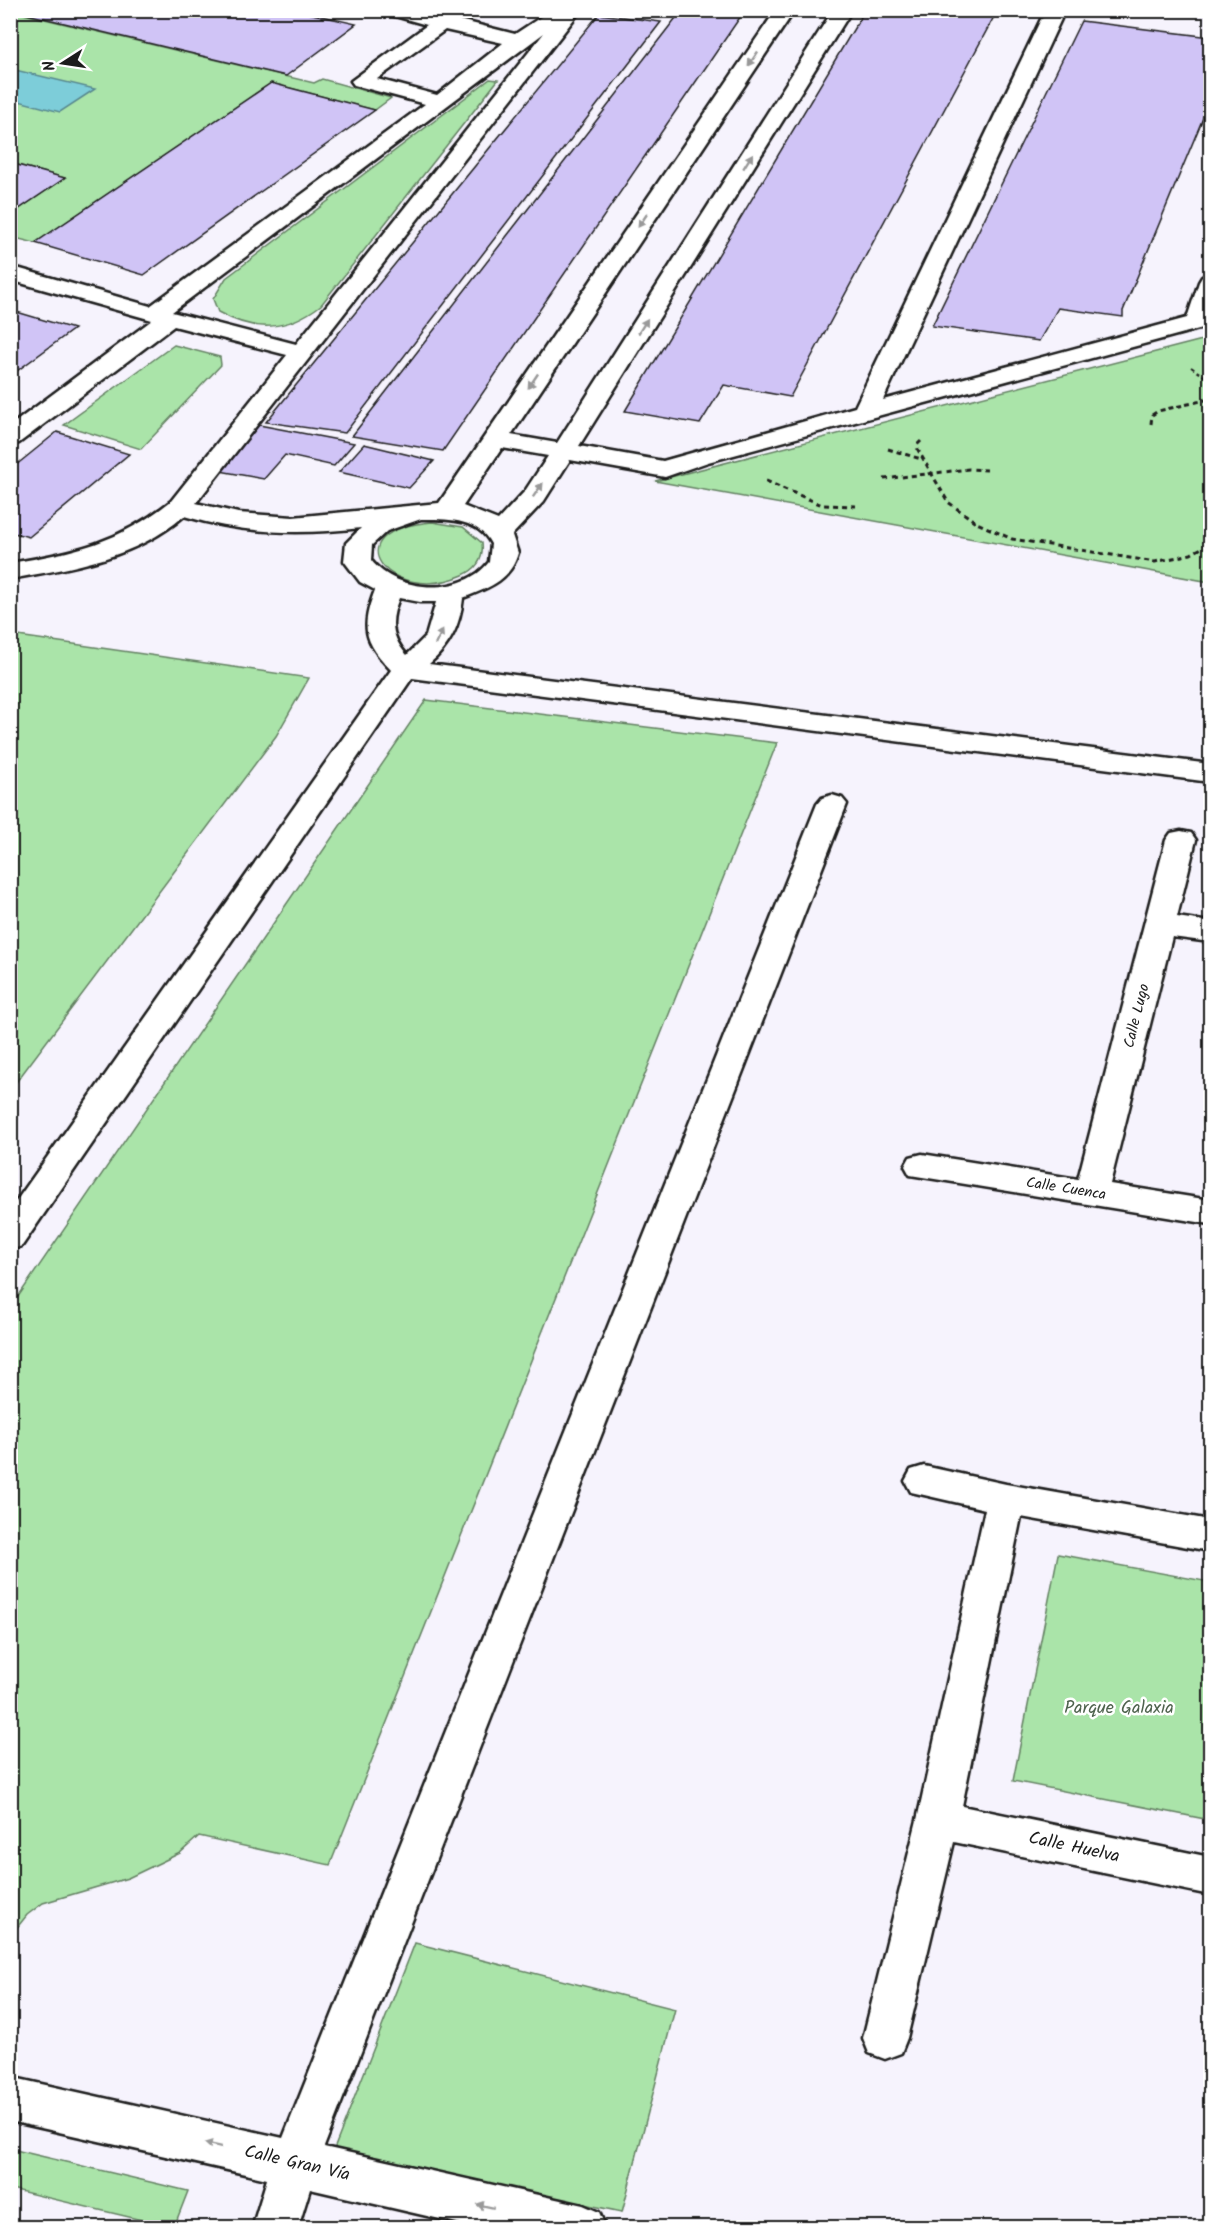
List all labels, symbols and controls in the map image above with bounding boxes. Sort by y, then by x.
north arrow [33,33,93,93]
one-way arrow [747,50,759,66]
text: N [37,58,63,73]
one-way arrow [742,153,753,169]
one-way arrow [638,212,649,228]
one-way arrow [638,318,649,334]
one-way arrow [528,373,539,389]
one-way arrow [533,482,544,498]
one-way arrow [434,629,444,646]
street label: Calle Lugo [1117,981,1157,1051]
street label: Calle Cuenca [1024,1171,1108,1207]
park label: Parque Galaxia [1064,1694,1174,1723]
street label: Calle Huelva [1026,1824,1122,1872]
street label: Calle Gran Vía [241,2138,353,2190]
one-way arrow [203,2140,222,2149]
one-way arrow [476,2200,494,2210]

